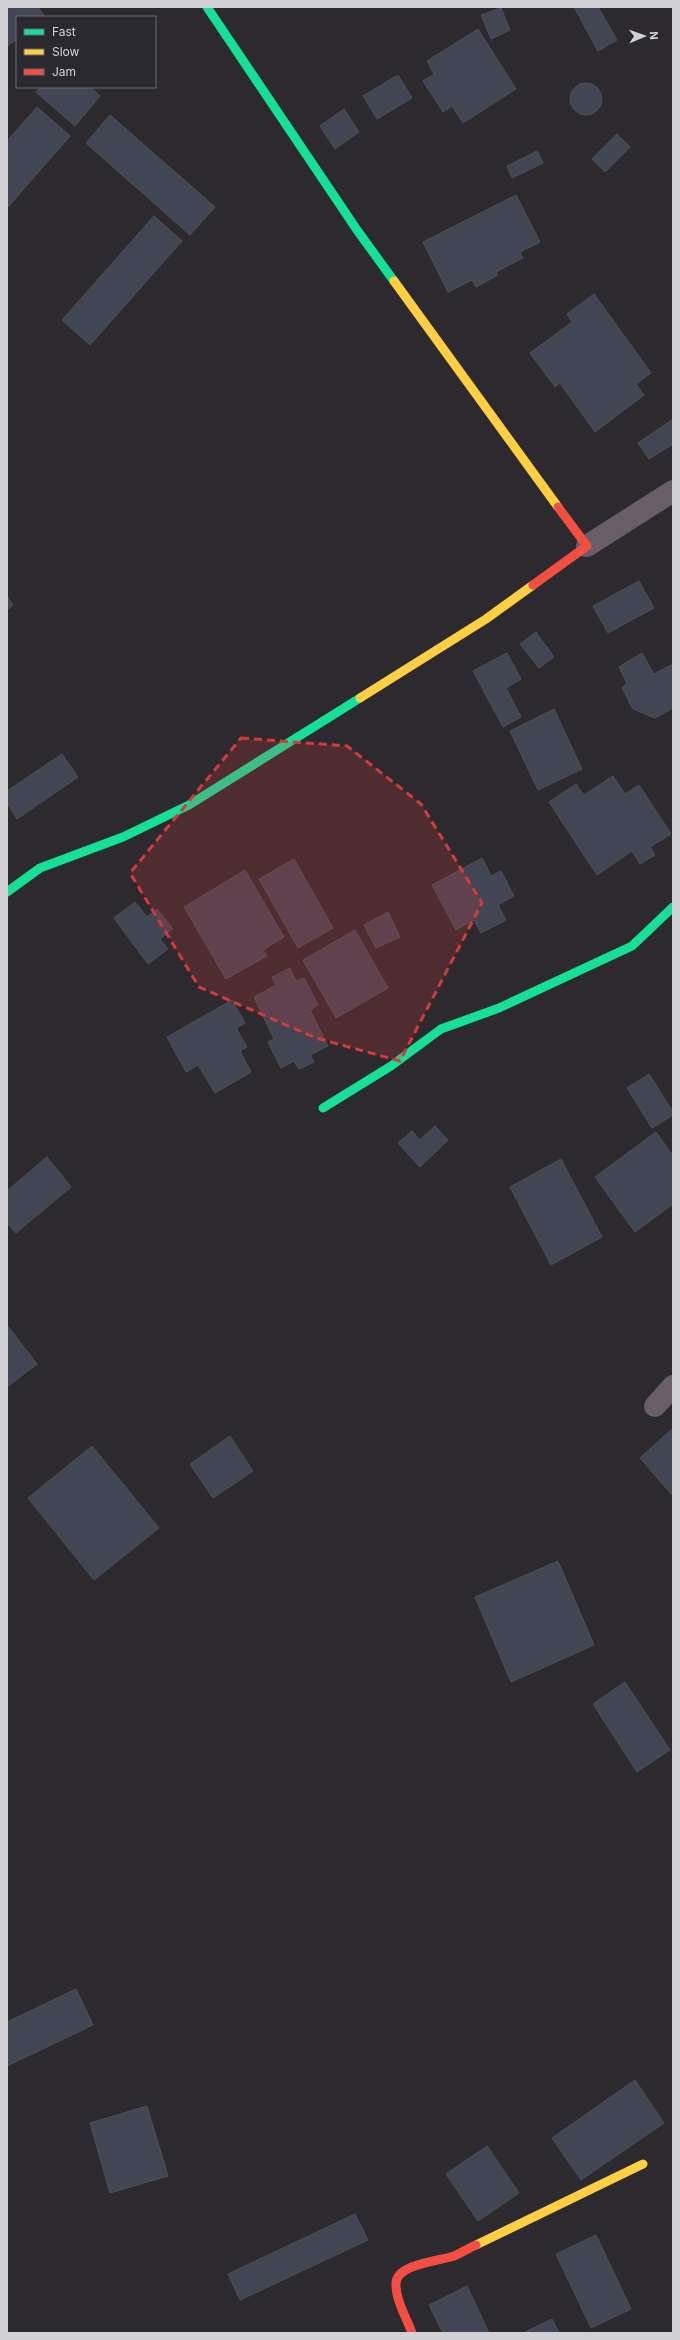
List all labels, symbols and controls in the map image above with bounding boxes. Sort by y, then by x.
legend [16,16,156,88]
north arrow [624,16,664,56]
text: Fast [52,24,76,39]
text: N [647,31,661,40]
text: Slow [52,44,80,59]
text: Jam [52,64,76,79]

